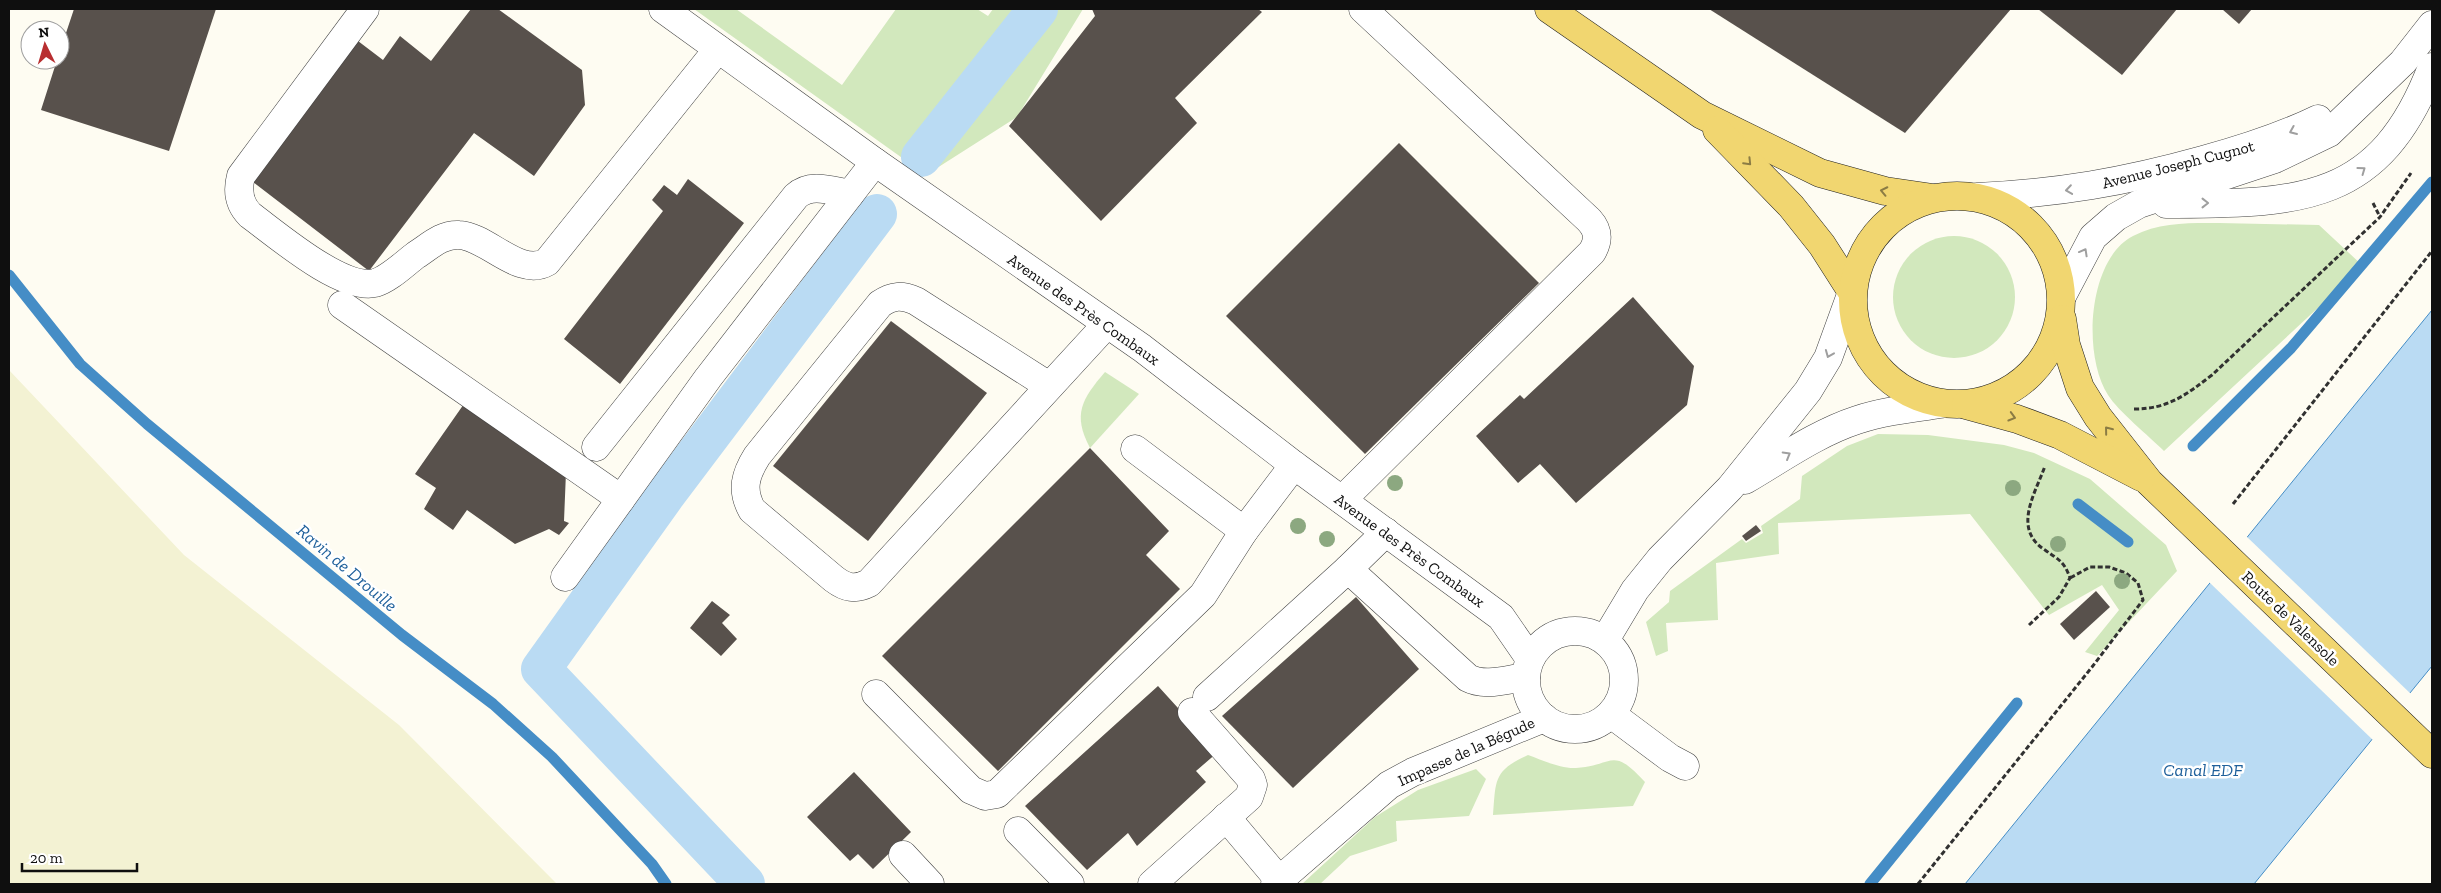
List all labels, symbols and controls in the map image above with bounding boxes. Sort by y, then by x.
north arrow [20,20,70,70]
text: N [38,24,50,41]
one-way arrow [2289,124,2298,135]
street label: Avenue Joseph Cugnot [2100,136,2256,193]
one-way arrow [1742,157,1751,166]
one-way arrow [2356,167,2366,176]
one-way arrow [2065,184,2073,194]
one-way arrow [1880,186,1889,196]
one-way arrow [2202,198,2210,208]
one-way arrow [2078,249,2088,258]
street label: Avenue des Près Combaux [1004,250,1163,369]
one-way arrow [1825,349,1836,358]
one-way arrow [2007,412,2016,422]
one-way arrow [2106,427,2114,436]
one-way arrow [1782,451,1791,461]
street label: Avenue des Près Combaux [1331,489,1489,611]
water label: Ravin de Drouille [292,520,402,617]
street label: Route de Valensole [2238,567,2343,670]
street label: Impasse de la Bégude [1395,713,1537,790]
water label: Canal EDF [2163,759,2243,781]
scale bar [22,840,138,872]
text: 20 m [30,849,63,867]

